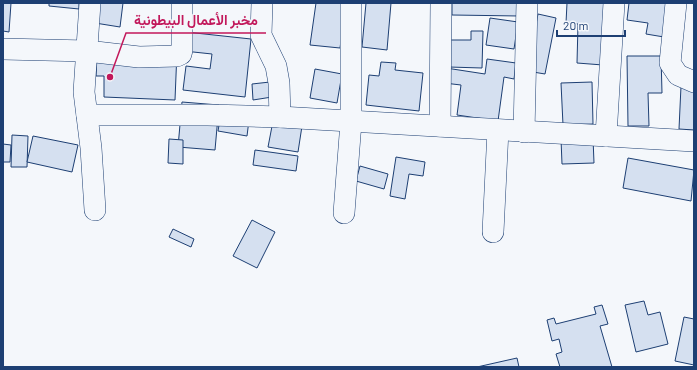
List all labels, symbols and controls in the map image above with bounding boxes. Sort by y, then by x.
callout: مخبر الأعمال البيطونية [126,7,266,33]
text: مخبر الأعمال البيطونية [134,11,258,29]
scale bar [557,12,625,38]
text: 20 m [563,18,589,32]

